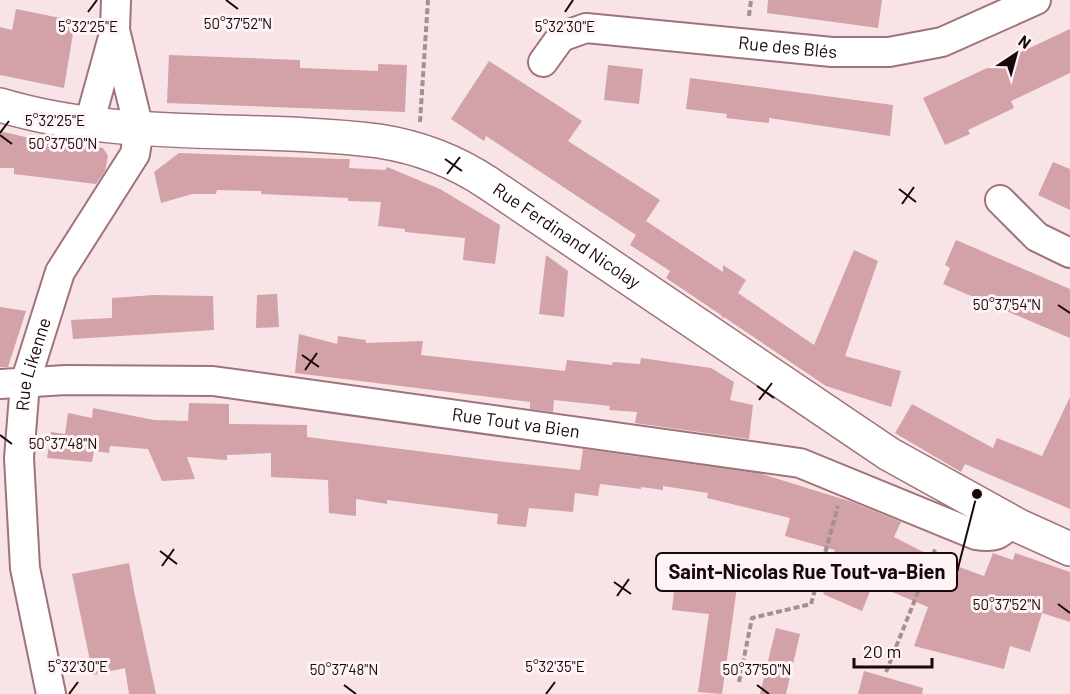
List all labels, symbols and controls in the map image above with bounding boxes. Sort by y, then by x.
text: 50°37'52"N [204,14,272,32]
text: 5°32'25"E [58,17,118,35]
text: 5°32'30"E [535,17,595,35]
north arrow [986,24,1046,84]
street label: Rue des Blés [737,31,837,62]
text: N [1015,31,1035,52]
text: 5°32'25"E [25,111,85,129]
text: 50°37'50"N [29,134,97,152]
street label: Rue Ferdinand Nicolay [489,178,645,293]
text: 50°37'54"N [973,295,1041,313]
street label: Rue Likenne [11,315,55,412]
street label: Rue Tout va Bien [451,403,581,442]
text: 50°37'48"N [29,434,97,452]
callout: Saint-Nicolas Rue Tout-va-Bien [656,553,957,591]
text: Saint-Nicolas Rue Tout-va-Bien [669,559,945,583]
text: 50°37'52"N [973,595,1041,613]
scale bar [854,631,932,669]
text: 20 m [863,640,901,662]
text: 5°32'30"E [48,657,108,675]
text: 5°32'35"E [525,657,585,675]
text: 50°37'48"N [310,660,378,678]
text: 50°37'50"N [723,660,791,678]

